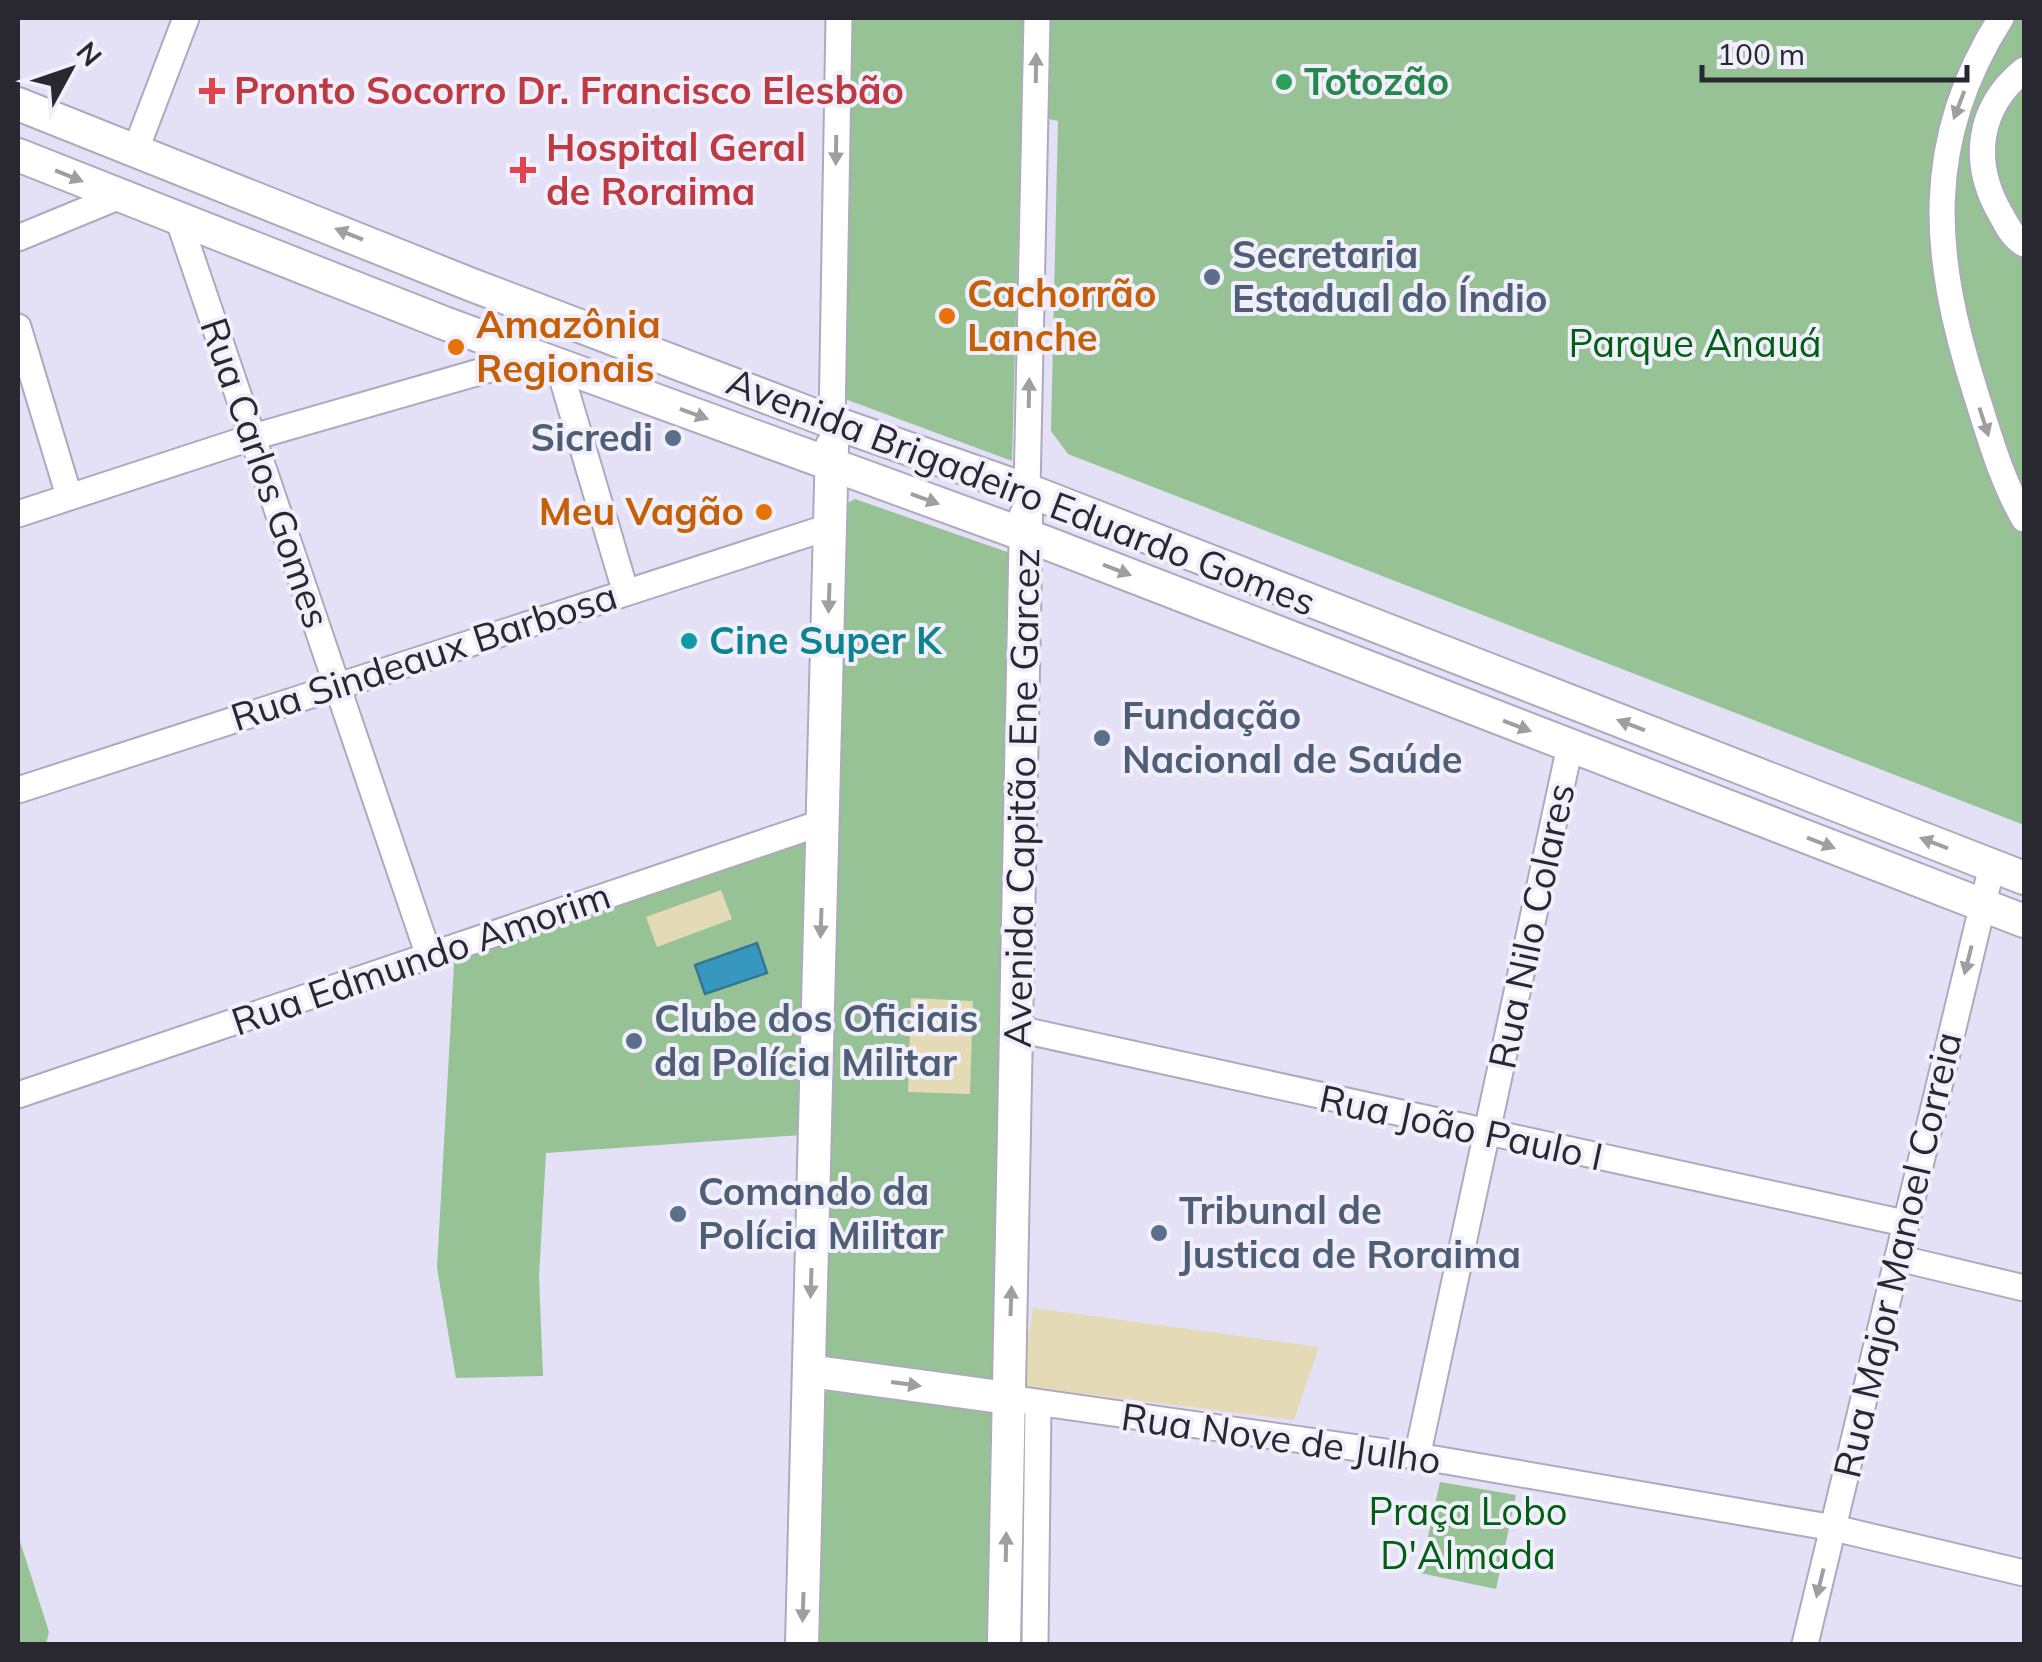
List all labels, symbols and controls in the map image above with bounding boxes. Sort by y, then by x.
north arrow [20,20,120,120]
scale bar [1702,20,1967,82]
text: N [69,34,110,73]
text: 100 m [1717,35,1805,73]
one-way arrow [1029,51,1045,83]
place label: Totozão [1304,57,1449,105]
place label: Pronto Socorro Dr. Francisco Elesbão [234,66,904,114]
marker: Totozão [1273,71,1295,93]
marker: Pronto Socorro Dr. Francisco Elesbão [199,78,225,104]
one-way arrow [1950,90,1966,120]
place label: Hospital Geral de Roraima [546,123,806,215]
one-way arrow [828,134,844,166]
marker: Hospital Geral de Roraima [510,157,536,183]
one-way arrow [54,168,84,184]
one-way arrow [334,226,364,242]
place label: Secretaria Estadual do Índio [1232,230,1547,322]
marker: Secretaria Estadual do Índio [1201,266,1223,288]
place label: Cachorrão Lanche [967,269,1156,361]
place label: Amazônia Regionais [476,300,661,392]
marker: Cachorrão Lanche [936,305,958,327]
street label: Rua Carlos Gomes [190,311,342,634]
park label: Parque Anauá [1568,319,1822,367]
marker: Amazônia Regionais [445,336,467,358]
street label: Avenida Brigadeiro Eduardo Gomes [720,356,1322,626]
one-way arrow [1022,376,1038,408]
one-way arrow [680,407,710,422]
one-way arrow [1978,407,1993,437]
place label: Sicredi [530,413,653,461]
marker: Sicredi [662,427,684,449]
place label: Meu Vagão [539,487,744,535]
one-way arrow [910,492,940,507]
marker: Meu Vagão [753,501,775,523]
street label: Avenida Capitão Ene Garcez [993,548,1049,1048]
one-way arrow [1102,563,1132,578]
street label: Rua Sindeaux Barbosa [225,571,623,741]
one-way arrow [821,582,837,614]
place label: Cine Super K [709,616,943,664]
marker: Cine Super K [678,630,700,652]
place label: Fundação Nacional de Saúde [1122,691,1463,783]
one-way arrow [1615,717,1645,733]
one-way arrow [1503,719,1533,734]
marker: Fundação Nacional de Saúde [1091,727,1113,749]
street label: Rua Nilo Colares [1477,779,1585,1073]
one-way arrow [1806,835,1836,851]
one-way arrow [1918,835,1948,850]
street label: Rua Edmundo Amorim [225,871,616,1045]
one-way arrow [812,907,828,939]
one-way arrow [1960,945,1976,976]
place label: Clube dos Oficiais da Polícia Militar [654,994,978,1086]
street label: Rua Major Manoel Correia [1822,1027,1972,1482]
marker: Clube dos Oficiais da Polícia Militar [623,1030,645,1052]
street label: Rua João Paulo I [1315,1074,1607,1181]
place label: Comando da Polícia Militar [698,1167,944,1259]
place label: Tribunal de Justica de Roraima [1179,1186,1521,1278]
marker: Comando da Polícia Militar [667,1203,689,1225]
marker: Tribunal de Justica de Roraima [1148,1222,1170,1244]
one-way arrow [803,1267,819,1299]
one-way arrow [1003,1284,1019,1316]
one-way arrow [890,1376,922,1392]
street label: Rua Nove de Julho [1118,1392,1444,1484]
park label: Praça Lobo D'Almada [1369,1487,1567,1579]
one-way arrow [998,1531,1014,1563]
one-way arrow [1812,1568,1828,1599]
one-way arrow [794,1592,810,1624]

